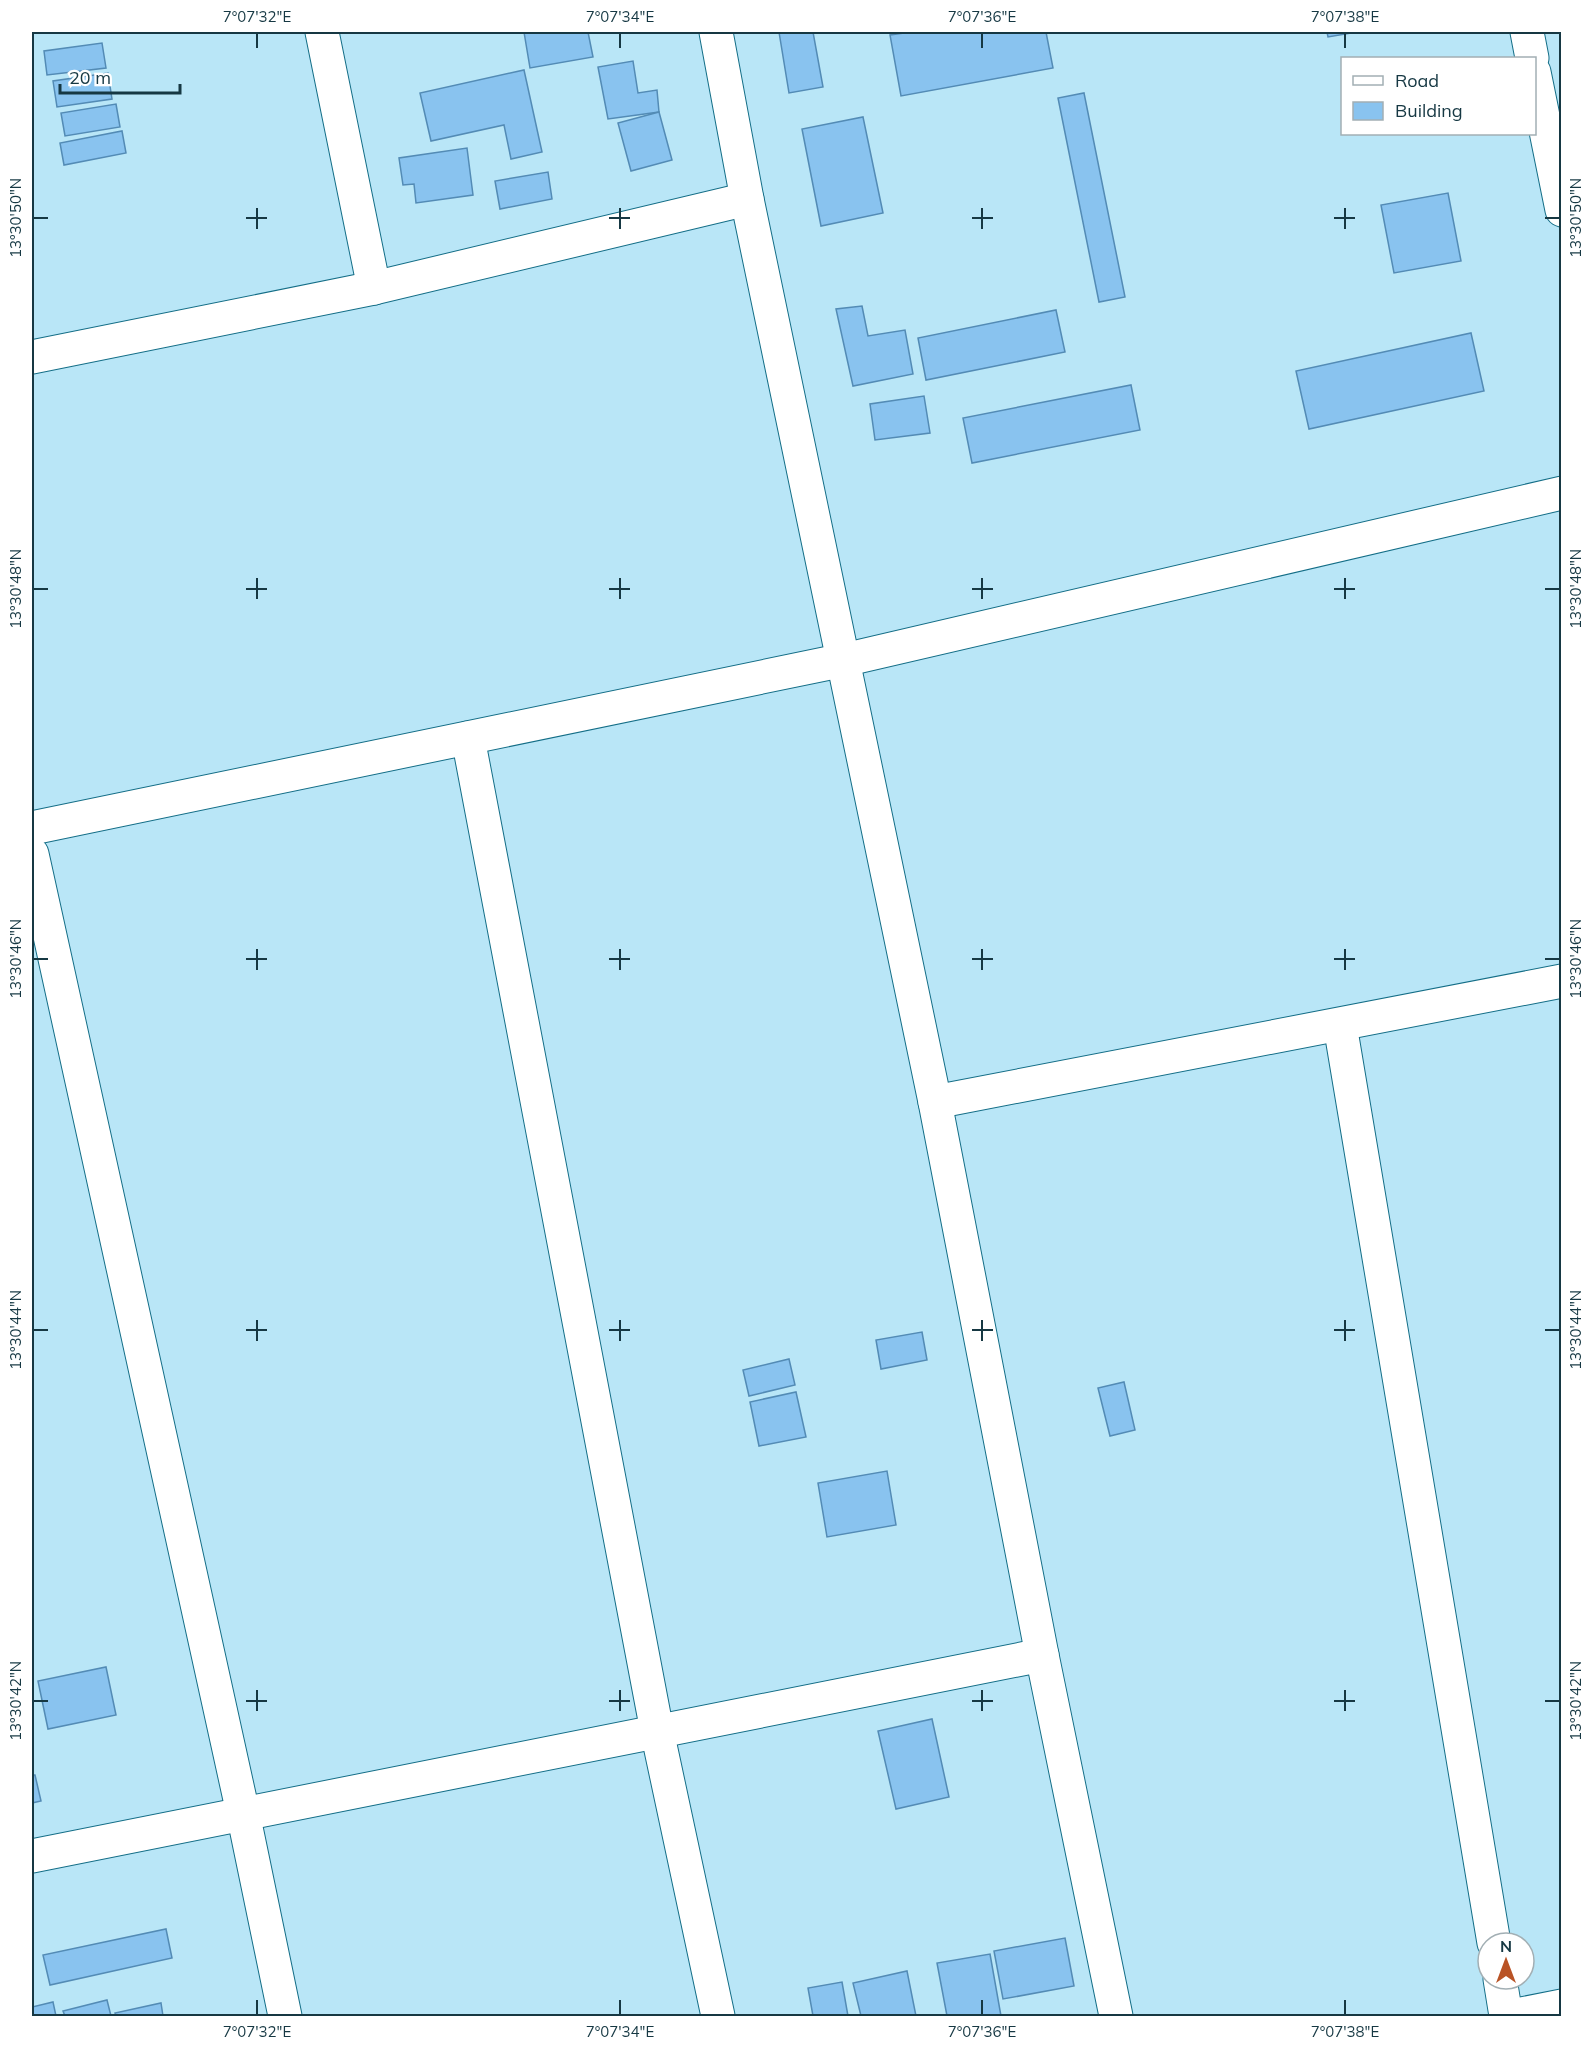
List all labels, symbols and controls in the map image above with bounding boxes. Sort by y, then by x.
text: 7°07'32"E [223,7,291,26]
text: 7°07'34"E [586,7,654,26]
text: 7°07'36"E [948,7,1016,26]
text: 7°07'38"E [1311,7,1379,26]
scale bar [60,57,180,95]
legend [1341,57,1536,135]
text: 20 m [69,66,111,89]
text: Road [1395,69,1439,92]
text: Building [1395,99,1463,122]
text: 13°30'50"N [6,178,25,258]
text: 13°30'50"N [1566,178,1585,258]
text: 13°30'48"N [6,549,25,629]
text: 13°30'48"N [1566,549,1585,629]
text: 13°30'46"N [6,919,25,999]
text: 13°30'46"N [1566,919,1585,999]
text: 13°30'44"N [6,1290,25,1370]
text: 13°30'44"N [1566,1290,1585,1370]
text: 13°30'42"N [6,1661,25,1741]
text: 13°30'42"N [1566,1661,1585,1741]
north arrow [1476,1931,1536,1991]
text: N [1500,1936,1512,1956]
text: 7°07'32"E [223,2022,291,2041]
text: 7°07'34"E [586,2022,654,2041]
text: 7°07'36"E [948,2022,1016,2041]
text: 7°07'38"E [1311,2022,1379,2041]

